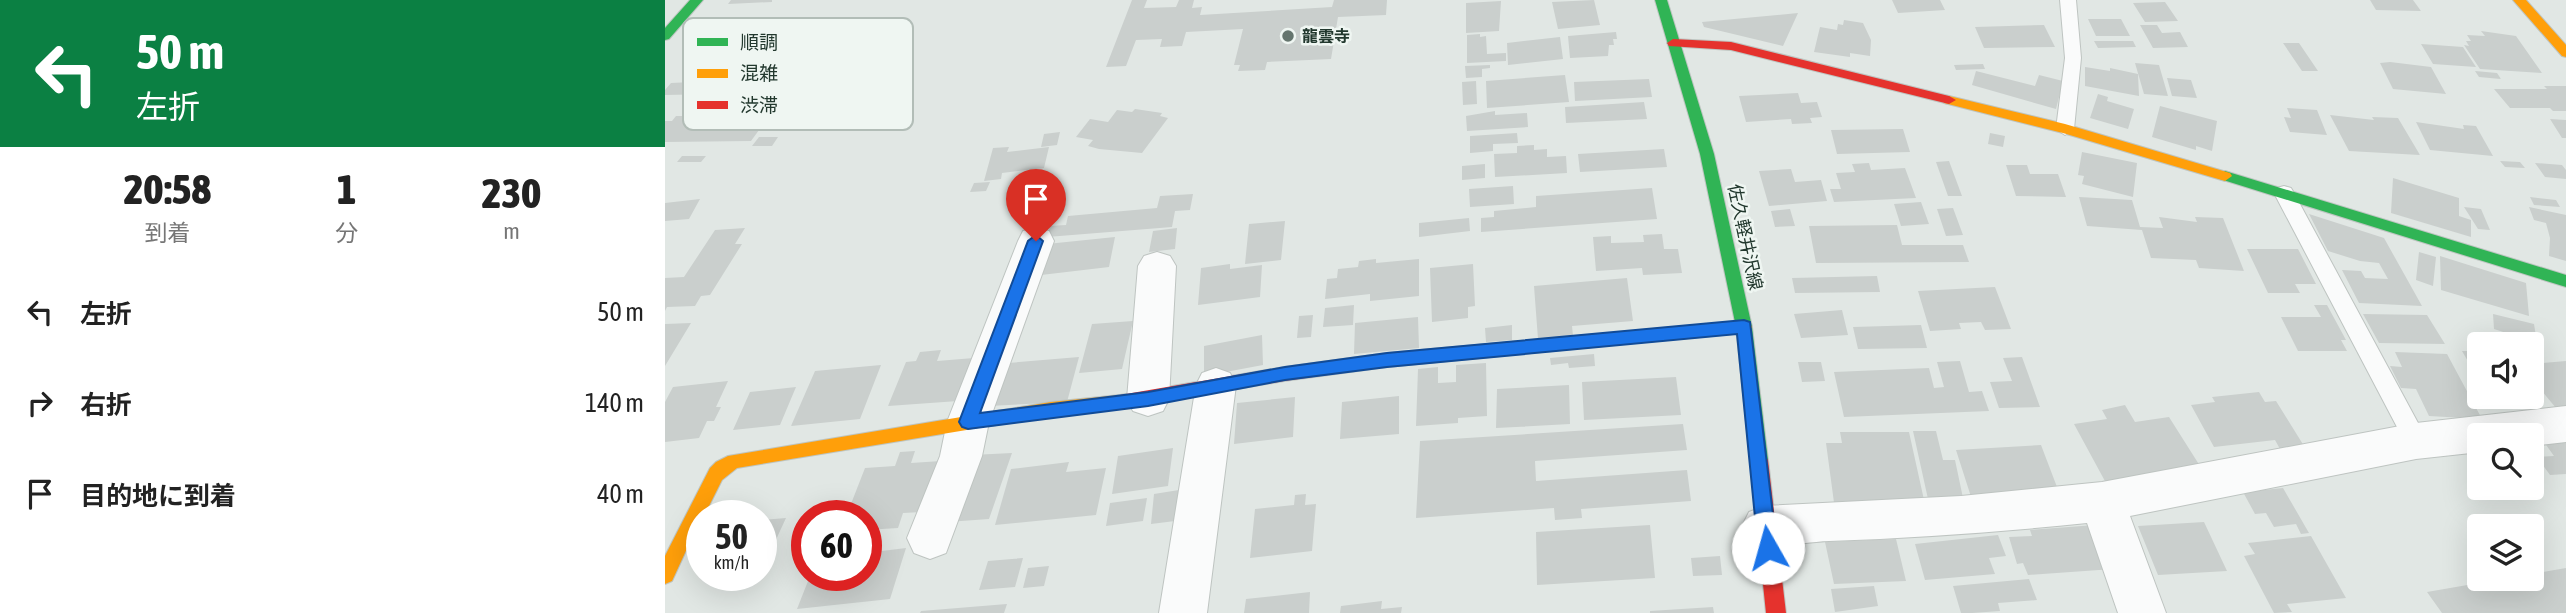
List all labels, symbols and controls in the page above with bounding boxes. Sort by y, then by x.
legend [683,18,913,130]
text: 50 m [136,23,224,79]
place label: 龍雲寺 [1302,27,1350,45]
icon: left [21,28,112,119]
marker: 龍雲寺 [1280,28,1296,44]
text: 順調 [740,31,778,53]
text: 混雑 [740,62,778,84]
text: 左折 [136,88,200,125]
text: 渋滞 [740,94,778,116]
text: 20:58 [124,165,211,213]
text: 1 [337,165,356,213]
text: 230 [482,169,541,217]
pin [1006,169,1066,241]
icon: arrive [1017,180,1055,218]
street label: 佐久軽井沢線 [1724,182,1767,292]
text: m [503,218,520,244]
text: 到着 [145,220,191,246]
text: 分 [335,220,358,246]
icon: left [21,293,59,331]
text: 50 m [597,297,644,327]
text: 左折 [80,299,132,329]
map controls [2467,332,2544,591]
button: sound [2467,332,2544,409]
icon: right [21,384,59,422]
text: 140 m [585,388,644,418]
text: 右折 [80,390,132,420]
button: search [2467,423,2544,500]
icon: arrive [21,475,59,513]
text: 40 m [597,479,644,509]
text: 目的地に到着 [80,481,236,511]
speed limit sign: 60 [791,500,882,591]
position arrow [1731,511,1805,585]
button: layers [2467,514,2544,591]
text: 50 [715,516,748,556]
text: km/h [714,552,749,573]

